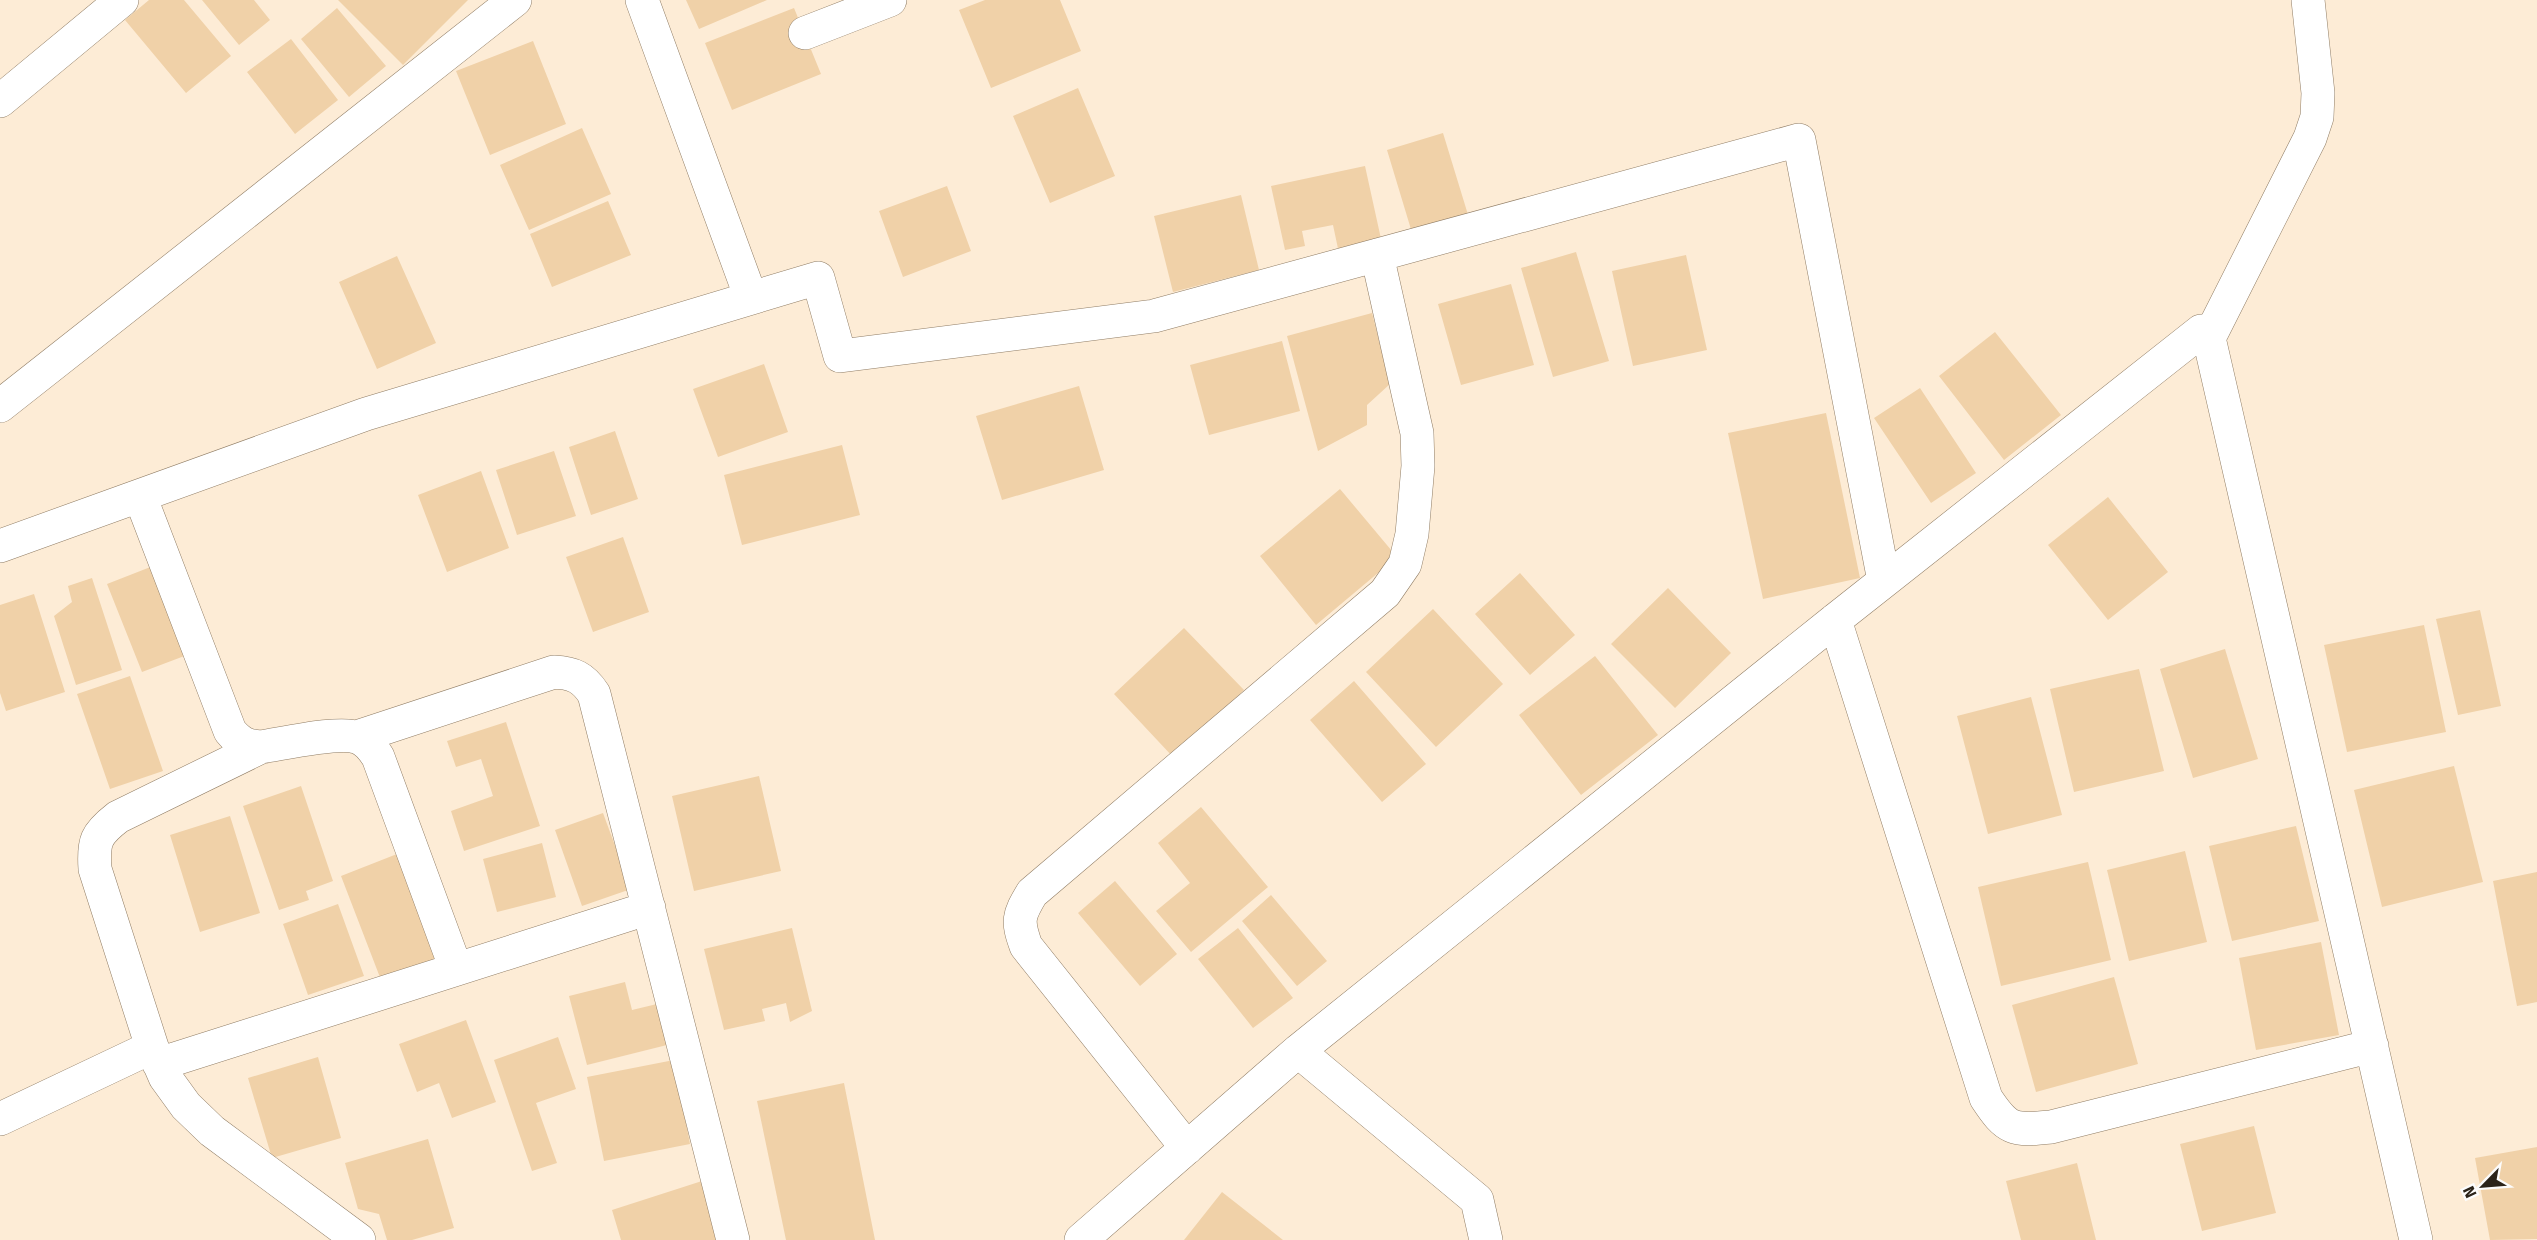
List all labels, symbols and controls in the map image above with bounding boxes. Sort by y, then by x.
north arrow [2453,1156,2513,1216]
text: N [2459,1183,2481,1201]

